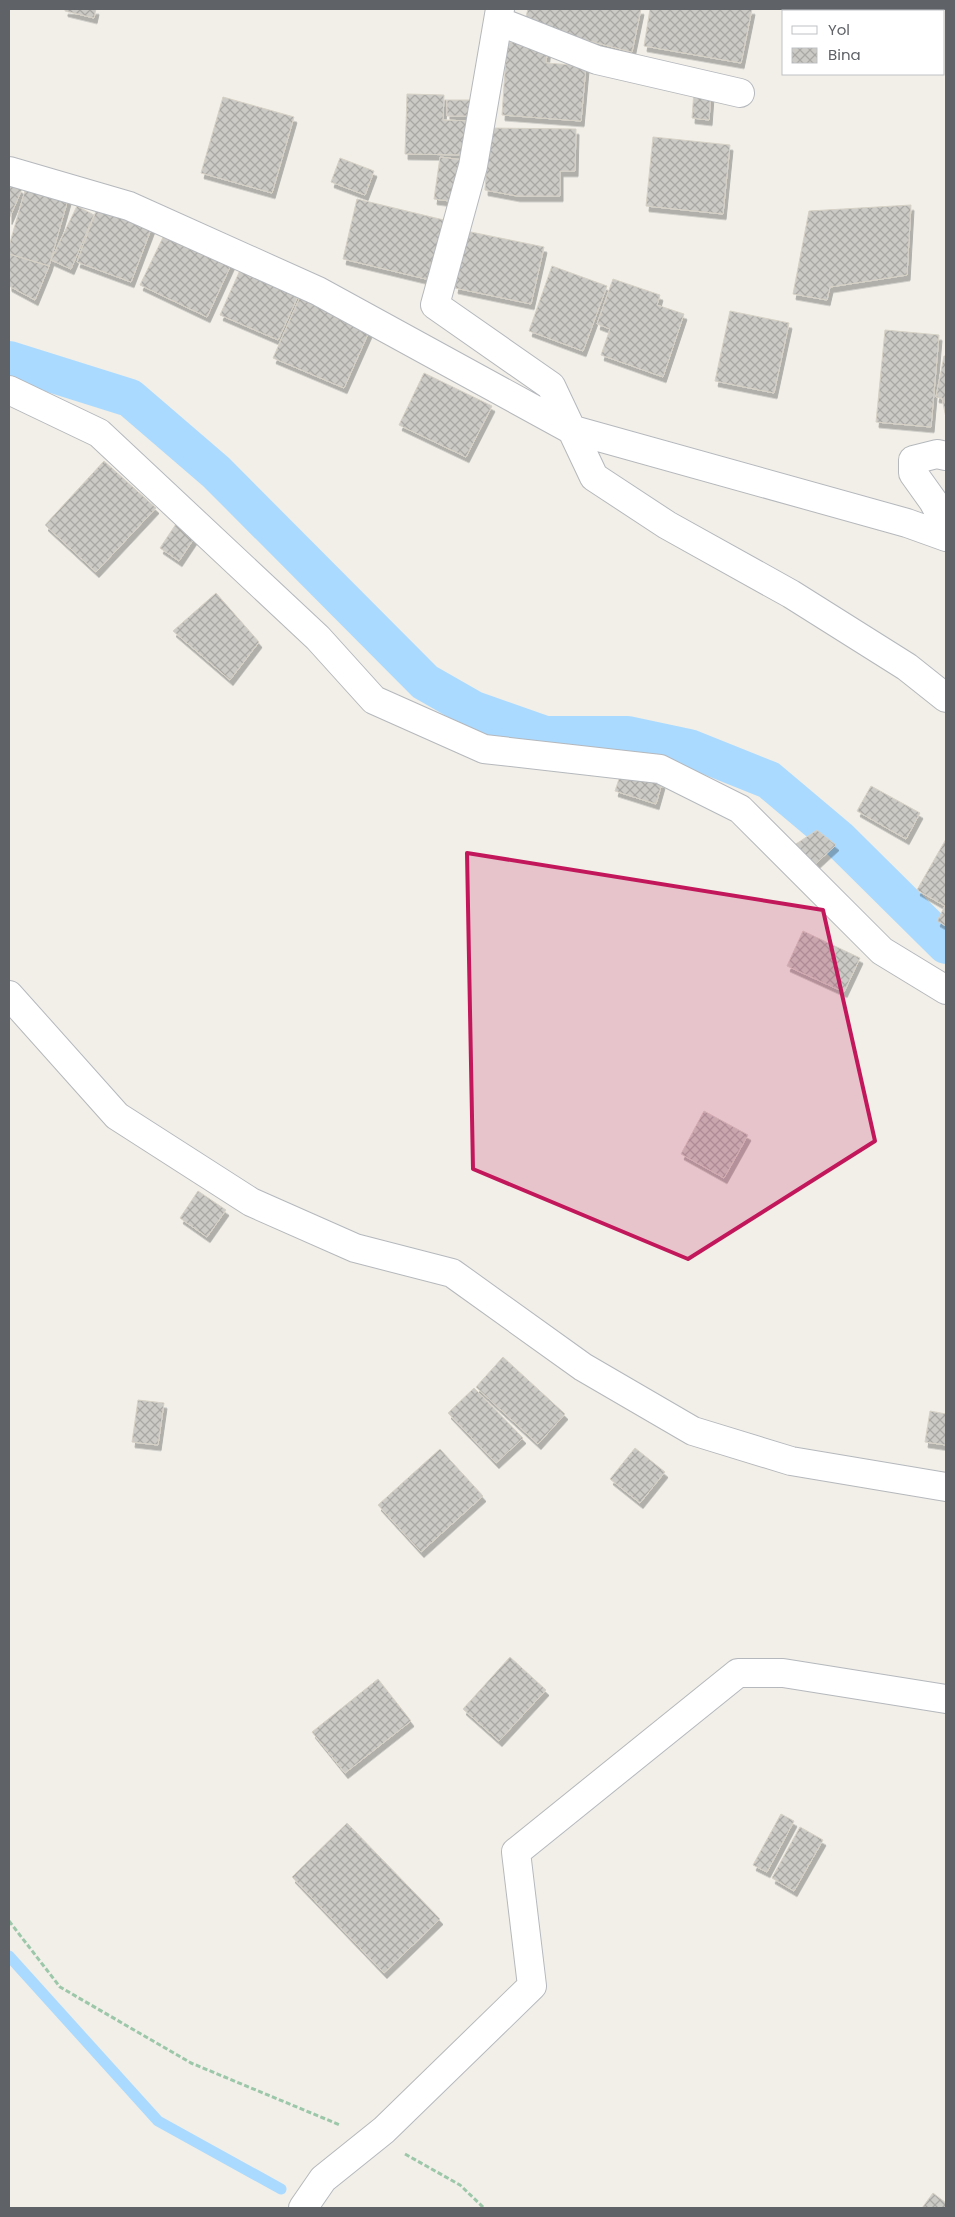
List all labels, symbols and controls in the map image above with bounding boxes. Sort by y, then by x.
legend [782,10,945,75]
text: Yol [828,19,850,40]
text: Bina [828,44,861,65]

